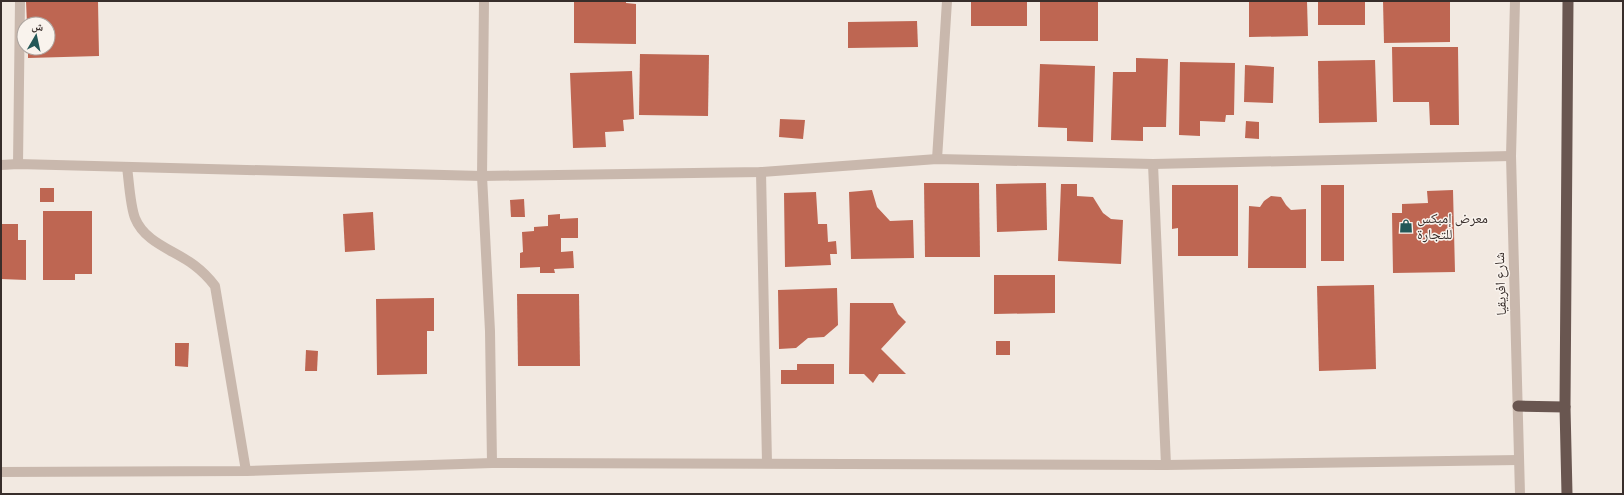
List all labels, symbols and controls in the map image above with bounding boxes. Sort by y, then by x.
north arrow [16,16,56,56]
text: ش [31,19,45,35]
place label: معرض إمبكس للتجارة [1417,211,1488,244]
shop icon: معرض إمبكس للتجارة [1398,218,1414,234]
street label: شارع افريقيا [1492,252,1511,316]

